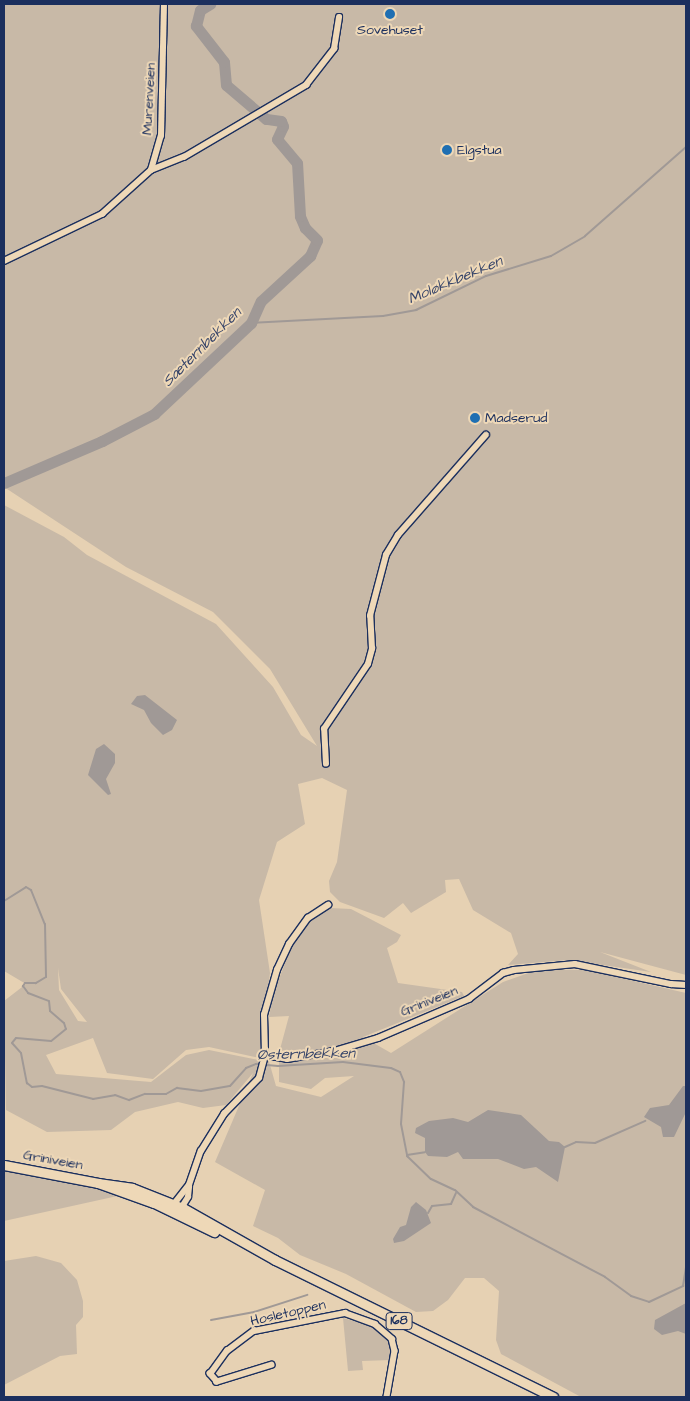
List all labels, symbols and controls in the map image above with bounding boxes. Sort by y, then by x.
marker: Sovehuset [384,8,396,20]
place label: Sovehuset [357,22,423,38]
street label: Murenveien [139,62,159,136]
place label: Elgstua [457,142,502,158]
marker: Elgstua [441,144,453,156]
water label: Moløkkbekken [405,252,505,308]
water label: Sæternbekken [159,304,245,390]
place label: Madserud [485,410,547,426]
marker: Madserud [469,412,481,424]
street label: Griniveien [398,982,460,1020]
water label: Østernbekken [257,1044,355,1064]
street label: Griniveien [22,1147,84,1173]
street label: Hosletoppen [249,1296,327,1330]
road number: 168 [385,1312,413,1330]

